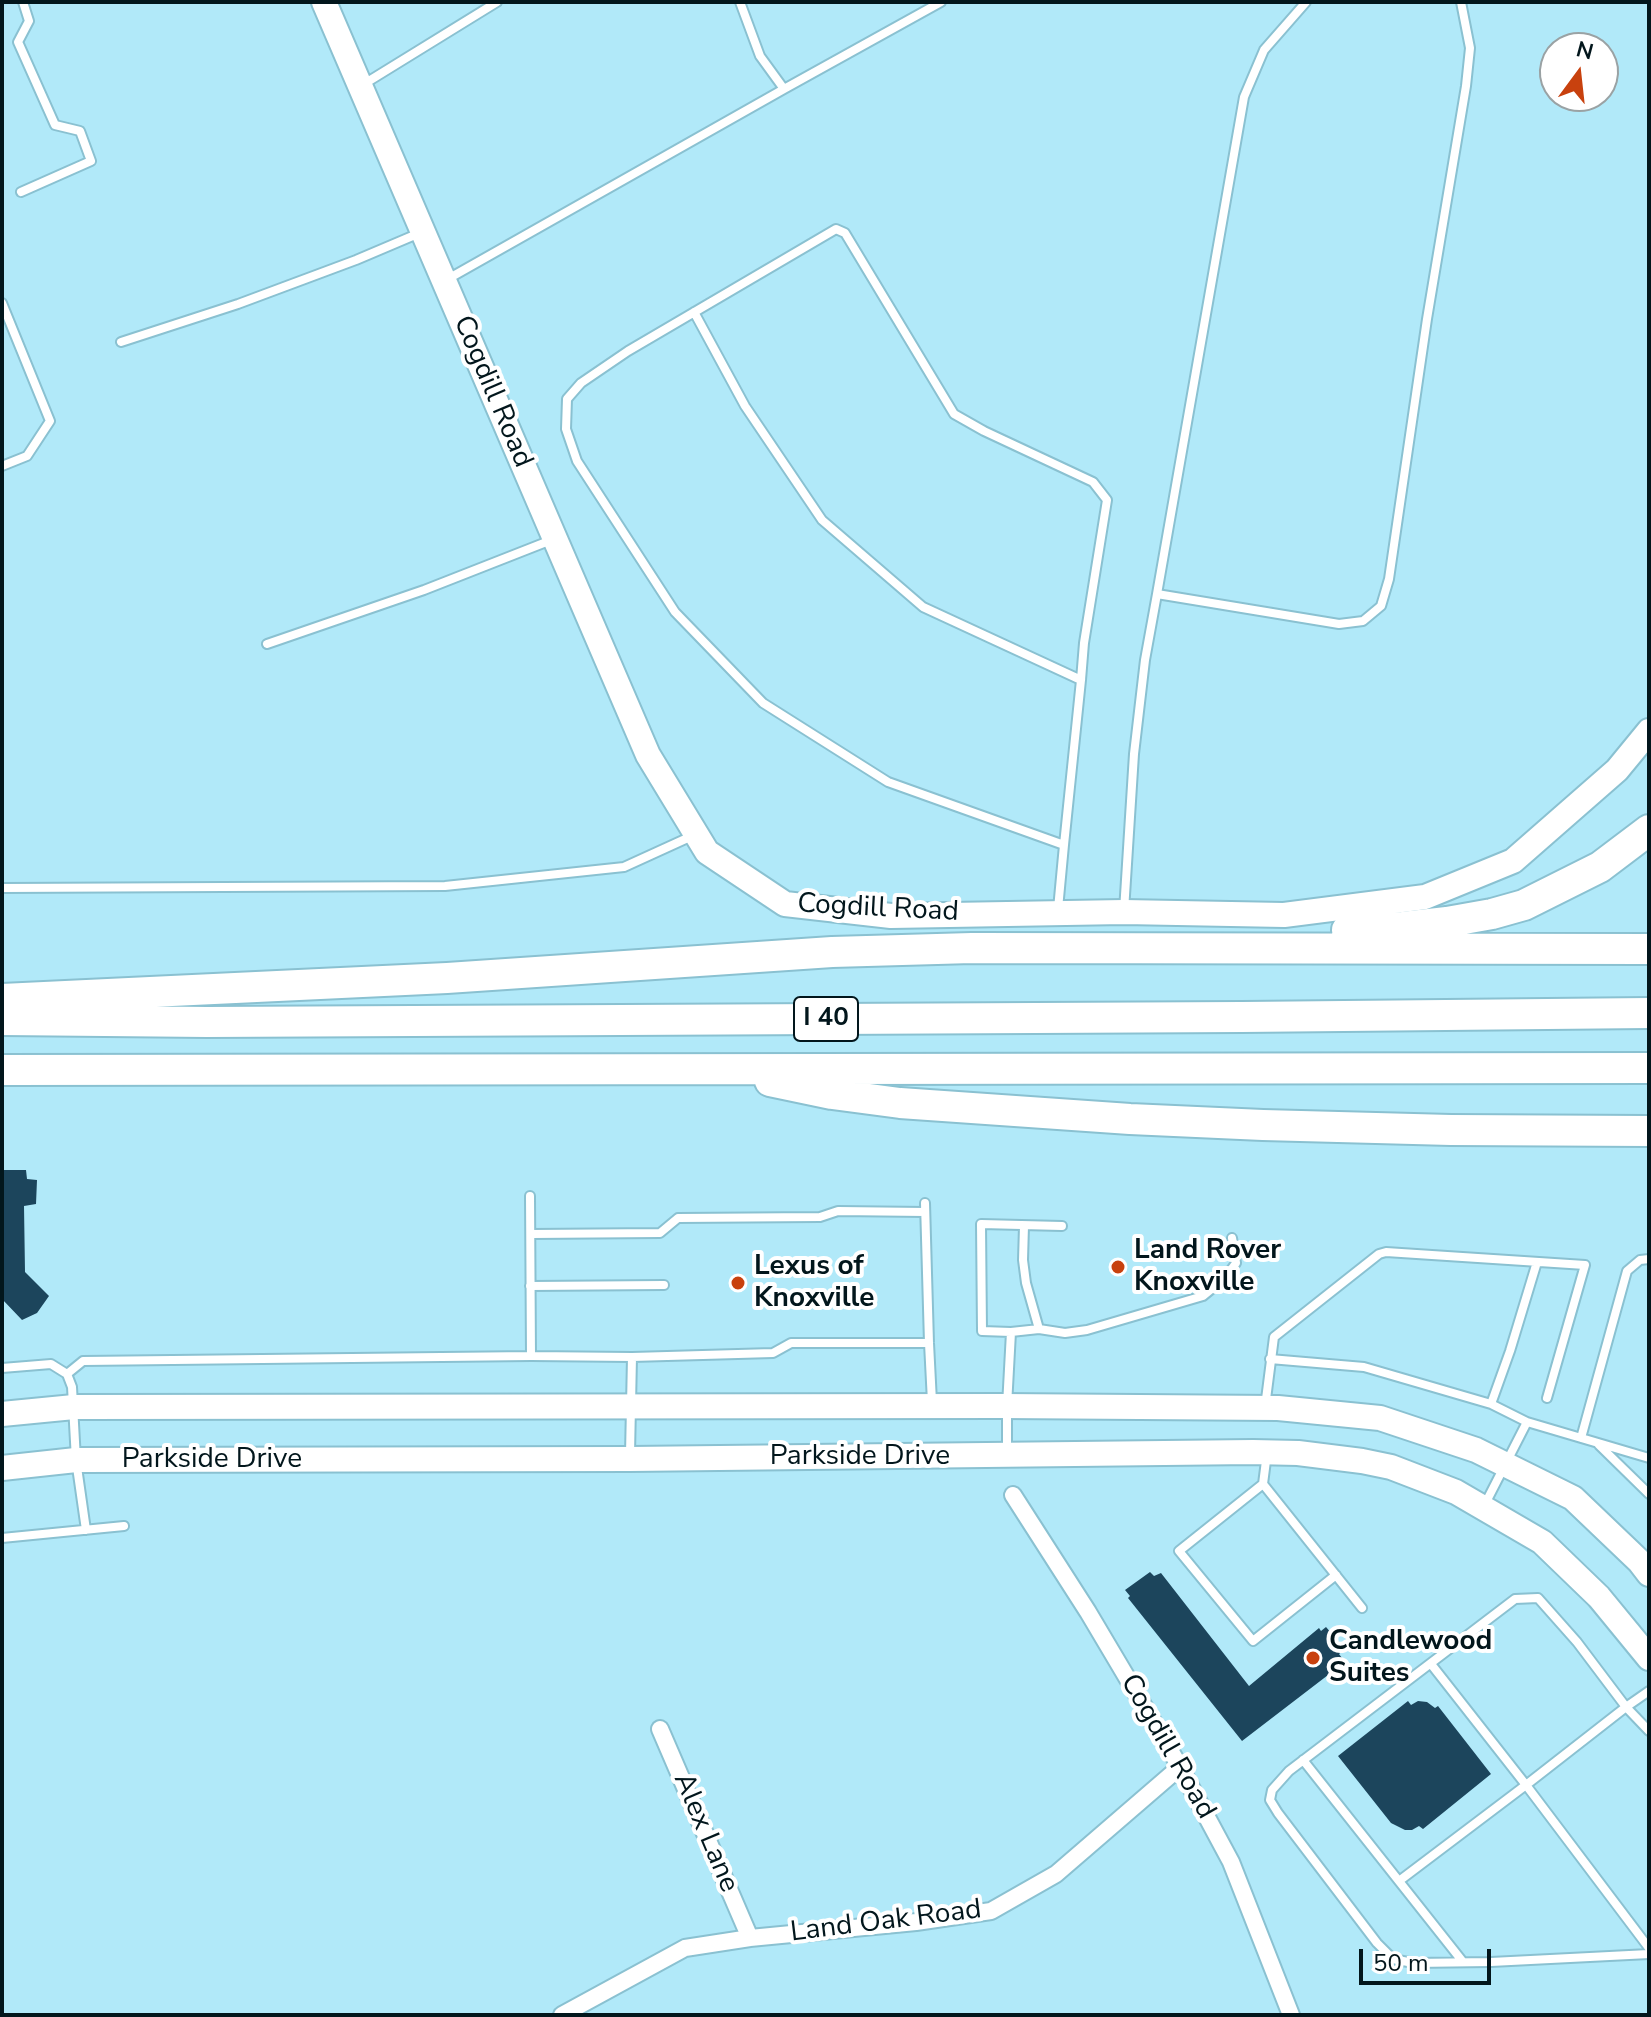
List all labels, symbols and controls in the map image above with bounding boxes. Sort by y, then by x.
north arrow [1539,32,1619,112]
text: N [1573,34,1597,67]
street label: Cogdill Road [445,311,539,473]
street label: Cogdill Road [796,888,960,930]
road number: I 40 [794,997,858,1041]
place label: Land Rover Knoxville [1134,1234,1281,1300]
place label: Lexus of Knoxville [754,1250,875,1316]
marker: Land Rover Knoxville [1109,1258,1127,1276]
marker: Lexus of Knoxville [729,1274,747,1292]
street label: Parkside Drive [770,1440,950,1474]
street label: Parkside Drive [122,1443,302,1477]
place label: Candlewood Suites [1329,1625,1492,1691]
marker: Candlewood Suites [1304,1649,1322,1667]
street label: Cogdill Road [1112,1669,1222,1825]
street label: Alex Lane [665,1768,745,1898]
street label: Land Oak Road [789,1894,983,1950]
scale bar [1363,1933,1495,1983]
text: 50 m [1373,1947,1429,1979]

